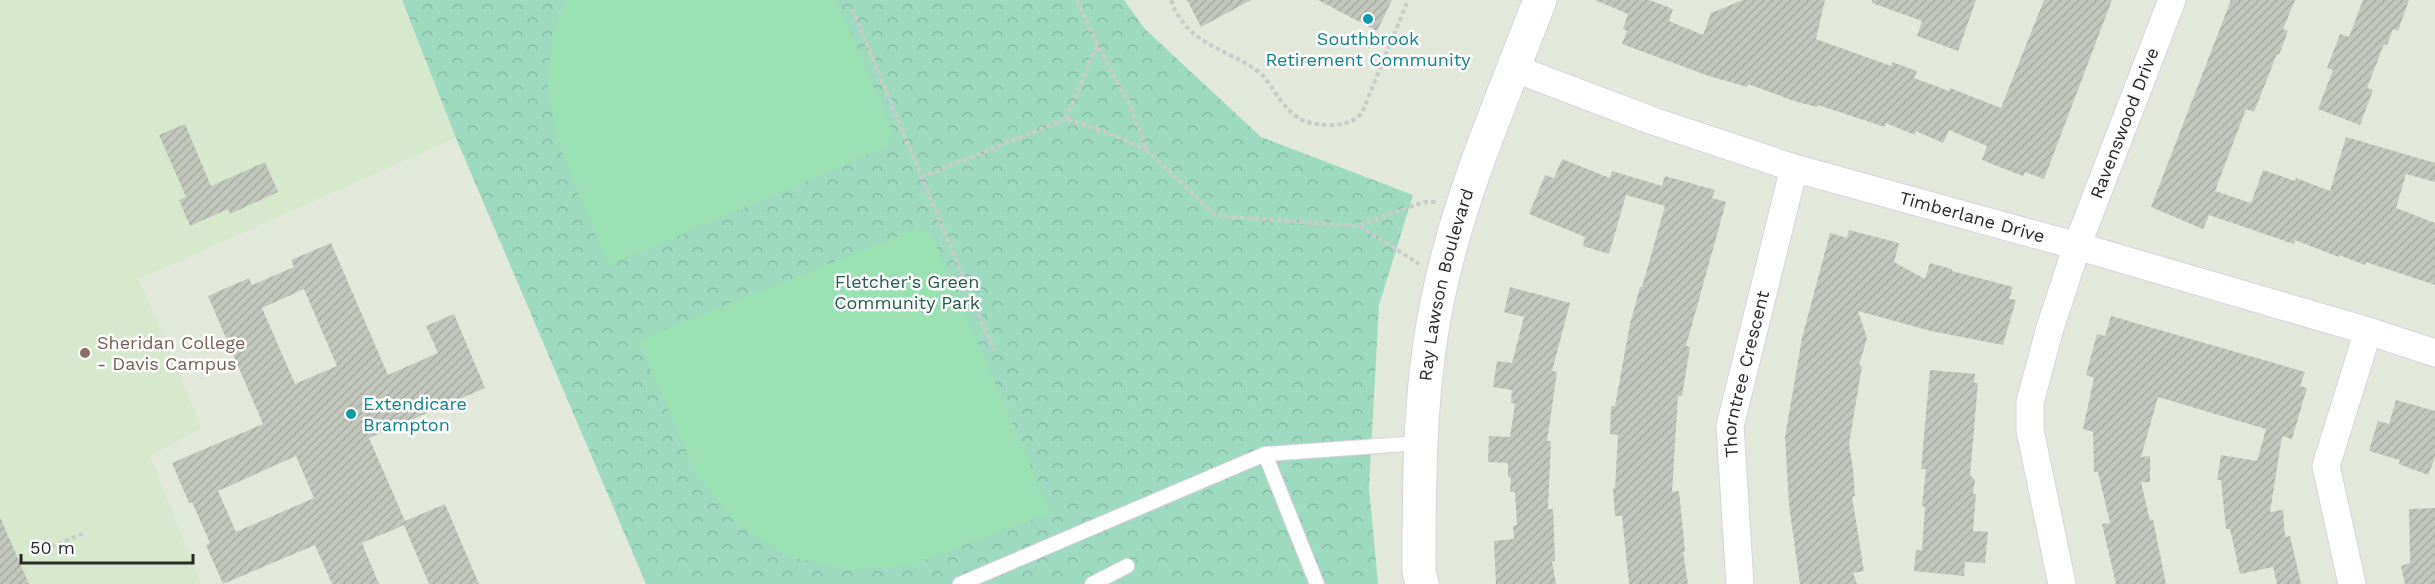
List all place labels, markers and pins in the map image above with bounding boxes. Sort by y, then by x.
marker: Southbrook Retirement Community [1361,12,1375,26]
place label: Southbrook Retirement Community [1265,28,1471,70]
place label: Sheridan College - Davis Campus [97,332,245,374]
marker: Sheridan College - Davis Campus [78,346,92,360]
place label: Extendicare Brampton [363,393,467,435]
marker: Extendicare Brampton [344,407,358,421]

